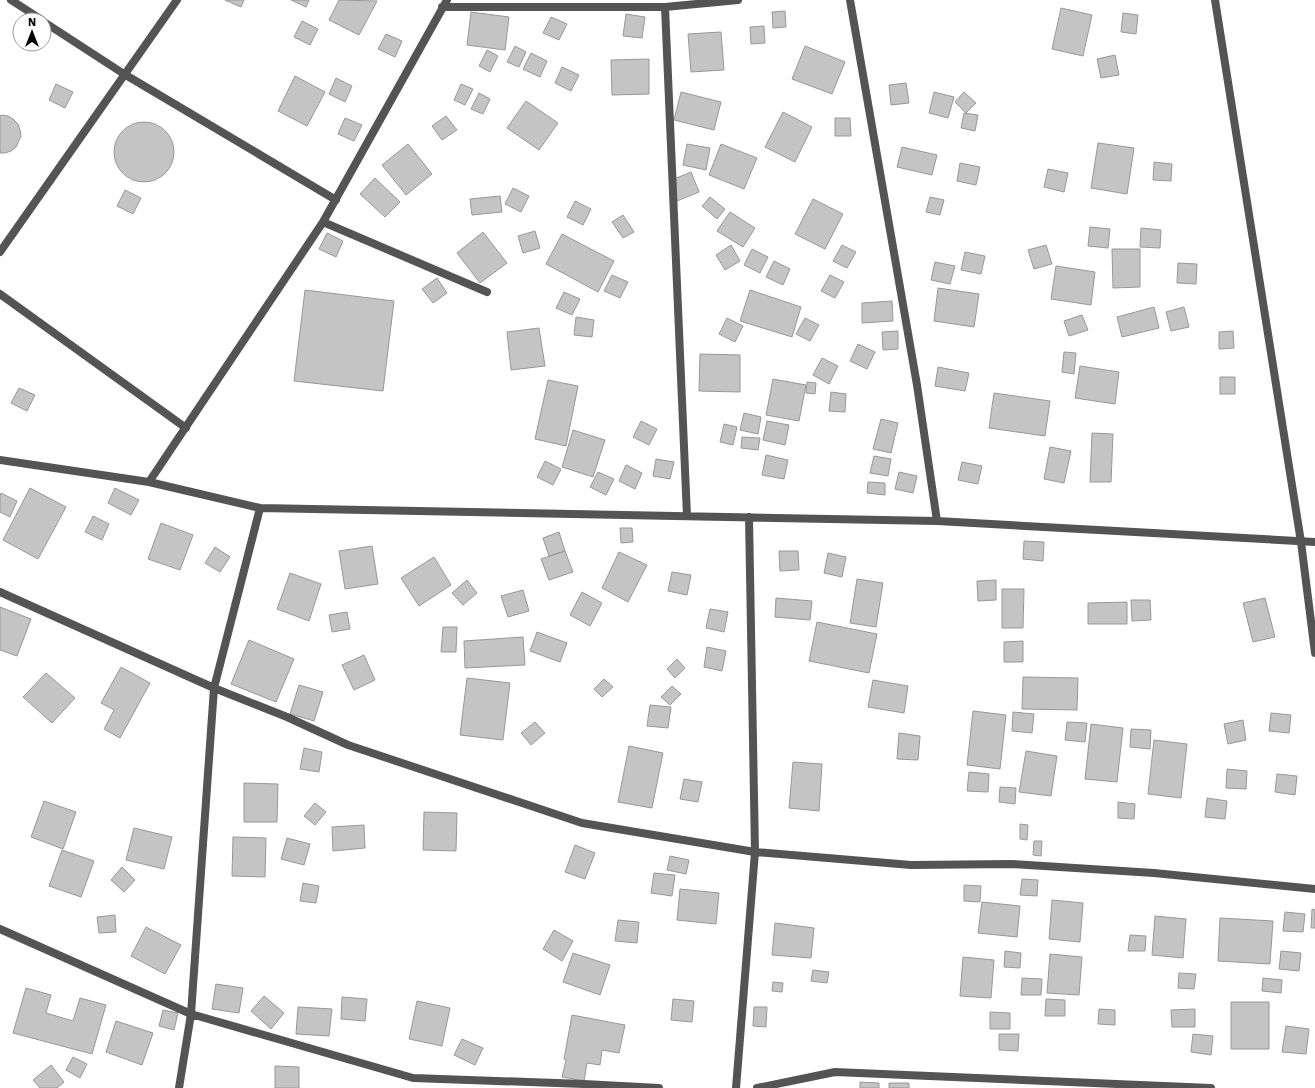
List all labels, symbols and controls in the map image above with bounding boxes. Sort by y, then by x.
north arrow [12,12,52,52]
text: N [28,16,36,29]

